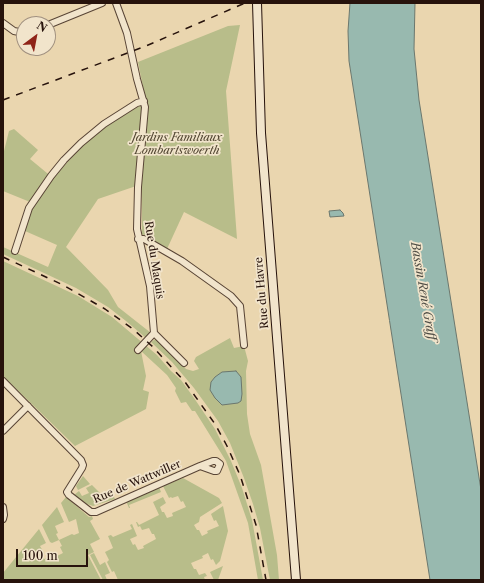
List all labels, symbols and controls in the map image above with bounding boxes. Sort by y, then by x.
north arrow [16,16,56,56]
text: N [34,18,50,35]
park label: Jardins Familiaux Lombartswoerth [132,131,222,157]
street label: Rue du Maquis [141,220,167,300]
water label: Bassin René Graff [407,241,439,341]
street label: Rue du Havre [252,257,272,329]
street label: Rue de Wattwiller [91,458,183,506]
scale bar [18,541,90,567]
text: 100 m [23,548,58,563]

